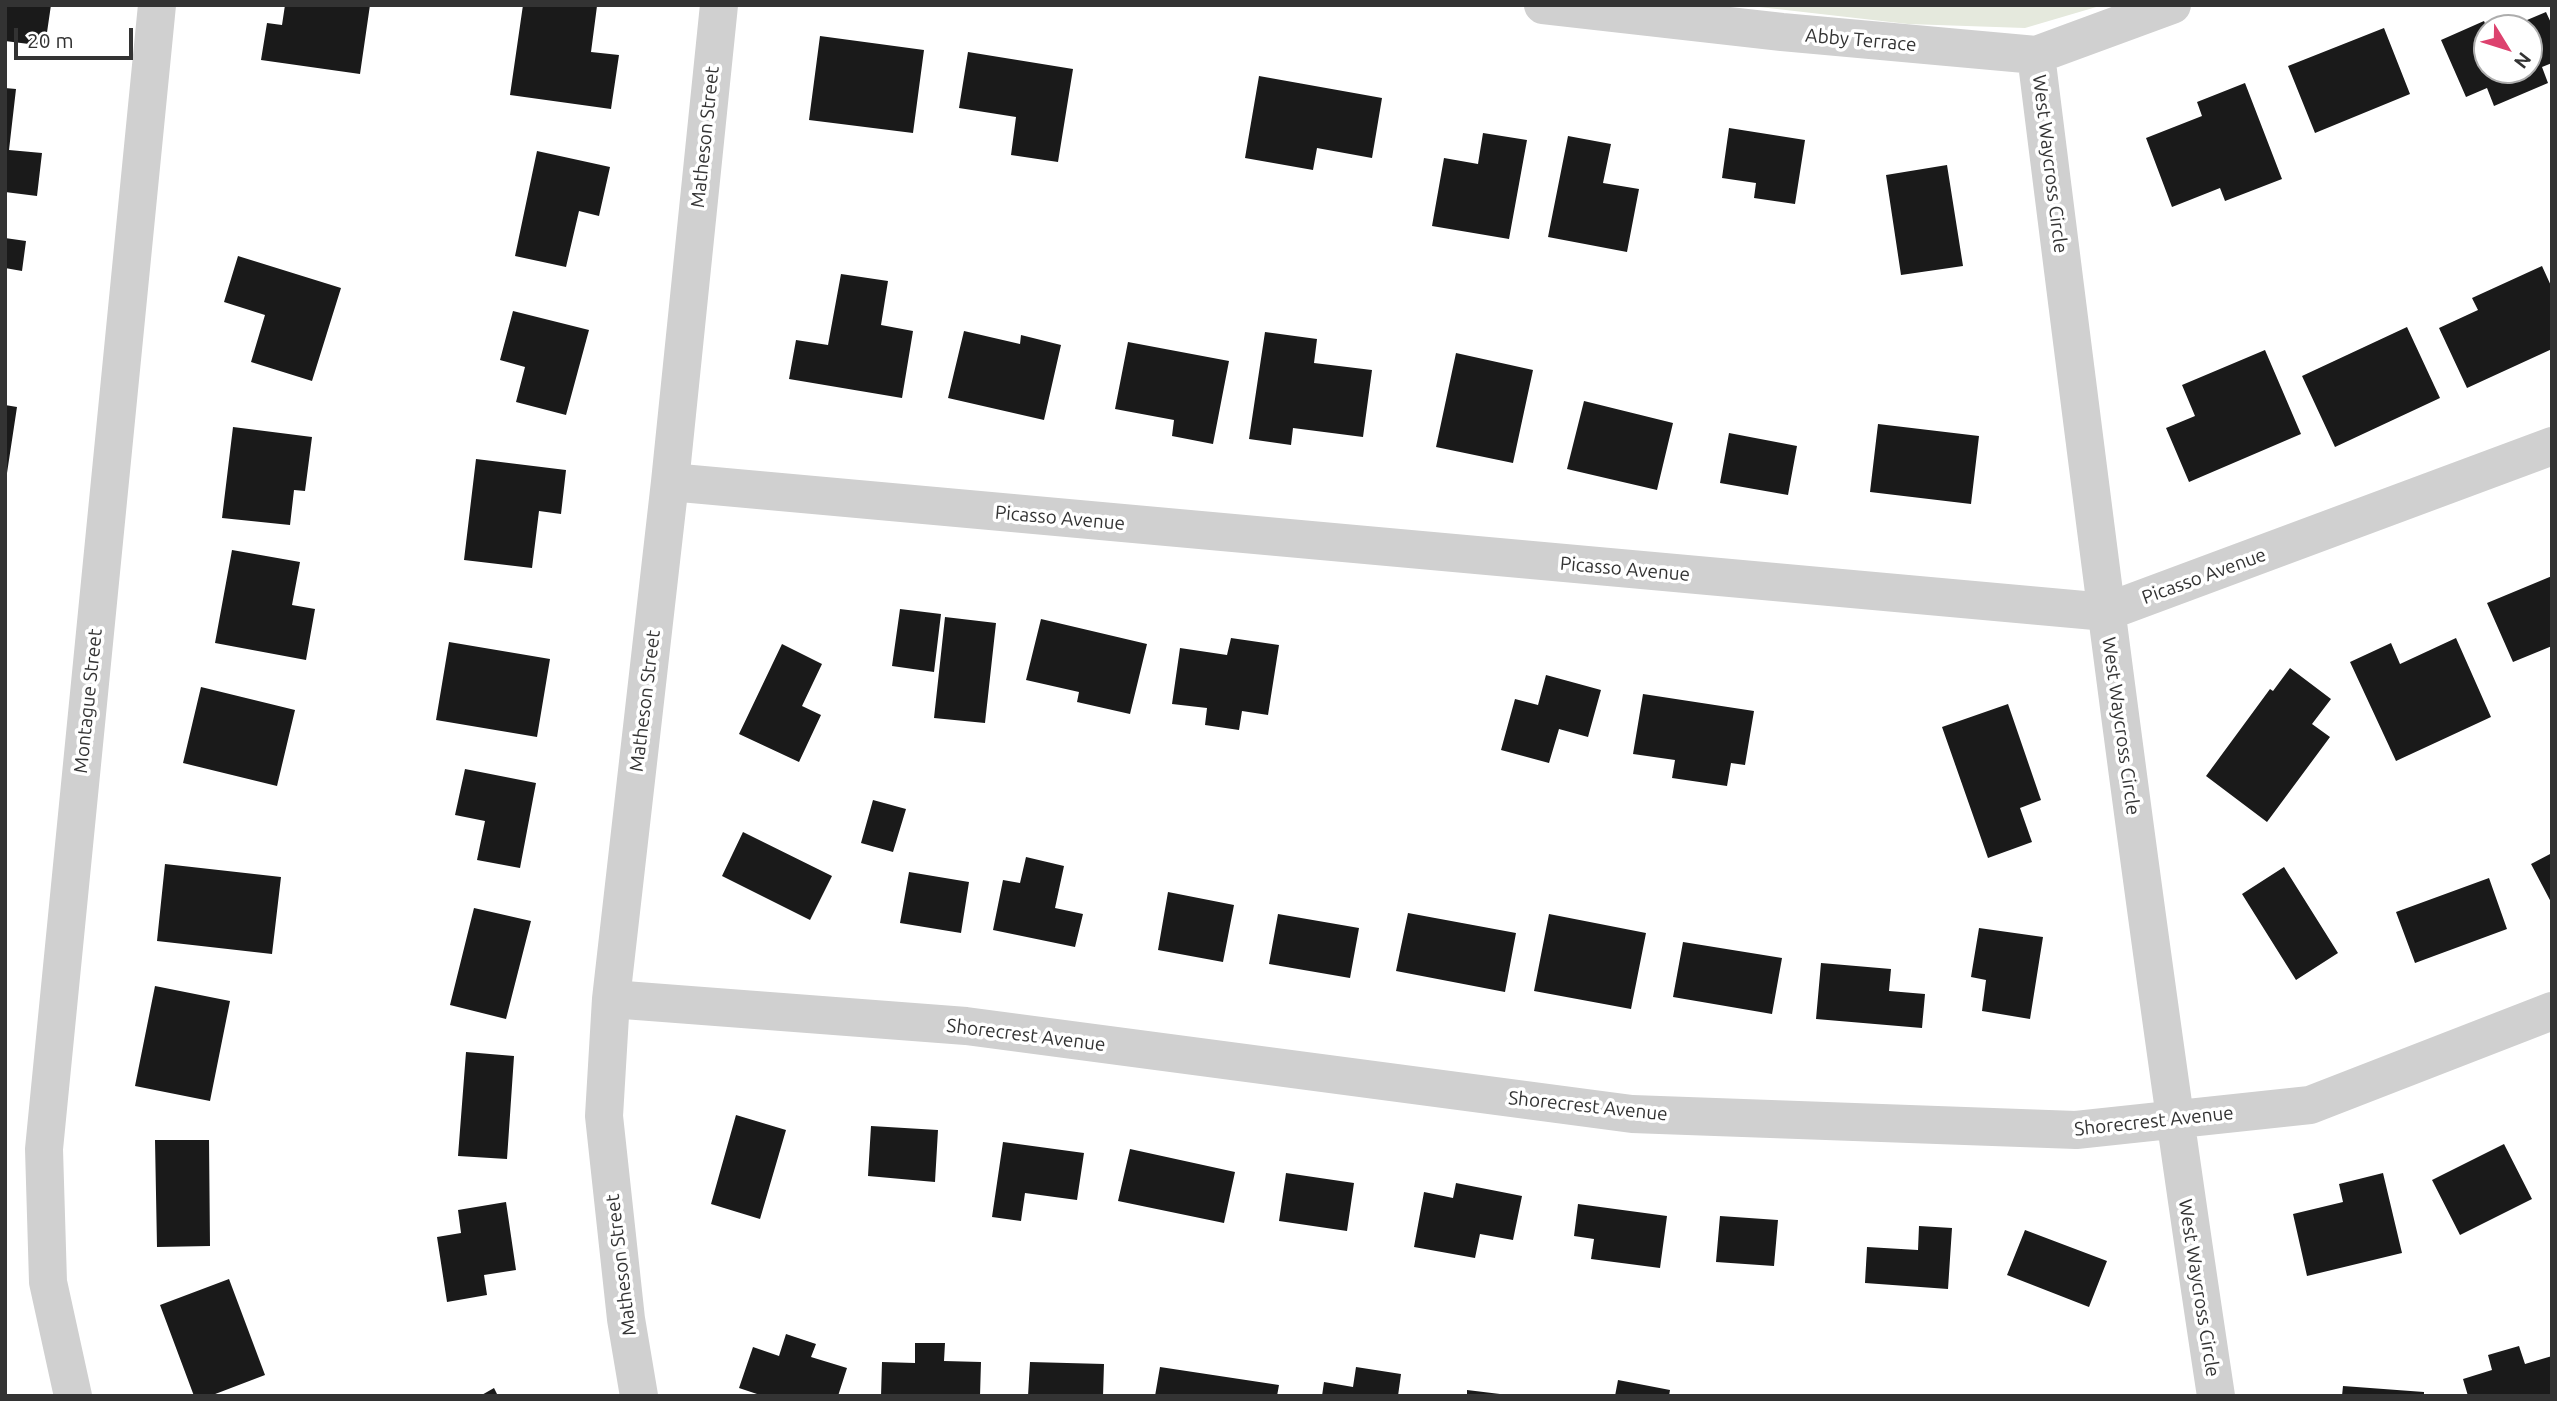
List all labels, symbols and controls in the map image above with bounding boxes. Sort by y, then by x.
scale bar [18,14,136,58]
north arrow [2473,14,2543,84]
street label: Abby Terrace [1804,24,1918,56]
text: 20 m [27,28,74,52]
text: N [2510,48,2536,73]
street label: Matheson Street [686,65,724,209]
street label: West Waycross Circle [2028,73,2072,255]
street label: Picasso Avenue [994,501,1126,535]
street label: Picasso Avenue [2139,543,2269,609]
street label: Picasso Avenue [1559,552,1691,586]
street label: Montague Street [69,628,107,774]
street label: Matheson Street [625,629,665,773]
street label: West Waycross Circle [2097,635,2145,817]
street label: Shorecrest Avenue [945,1014,1107,1056]
street label: Shorecrest Avenue [1507,1086,1669,1126]
street label: Shorecrest Avenue [2073,1101,2235,1141]
street label: Matheson Street [601,1193,641,1337]
street label: West Waycross Circle [2174,1198,2224,1378]

